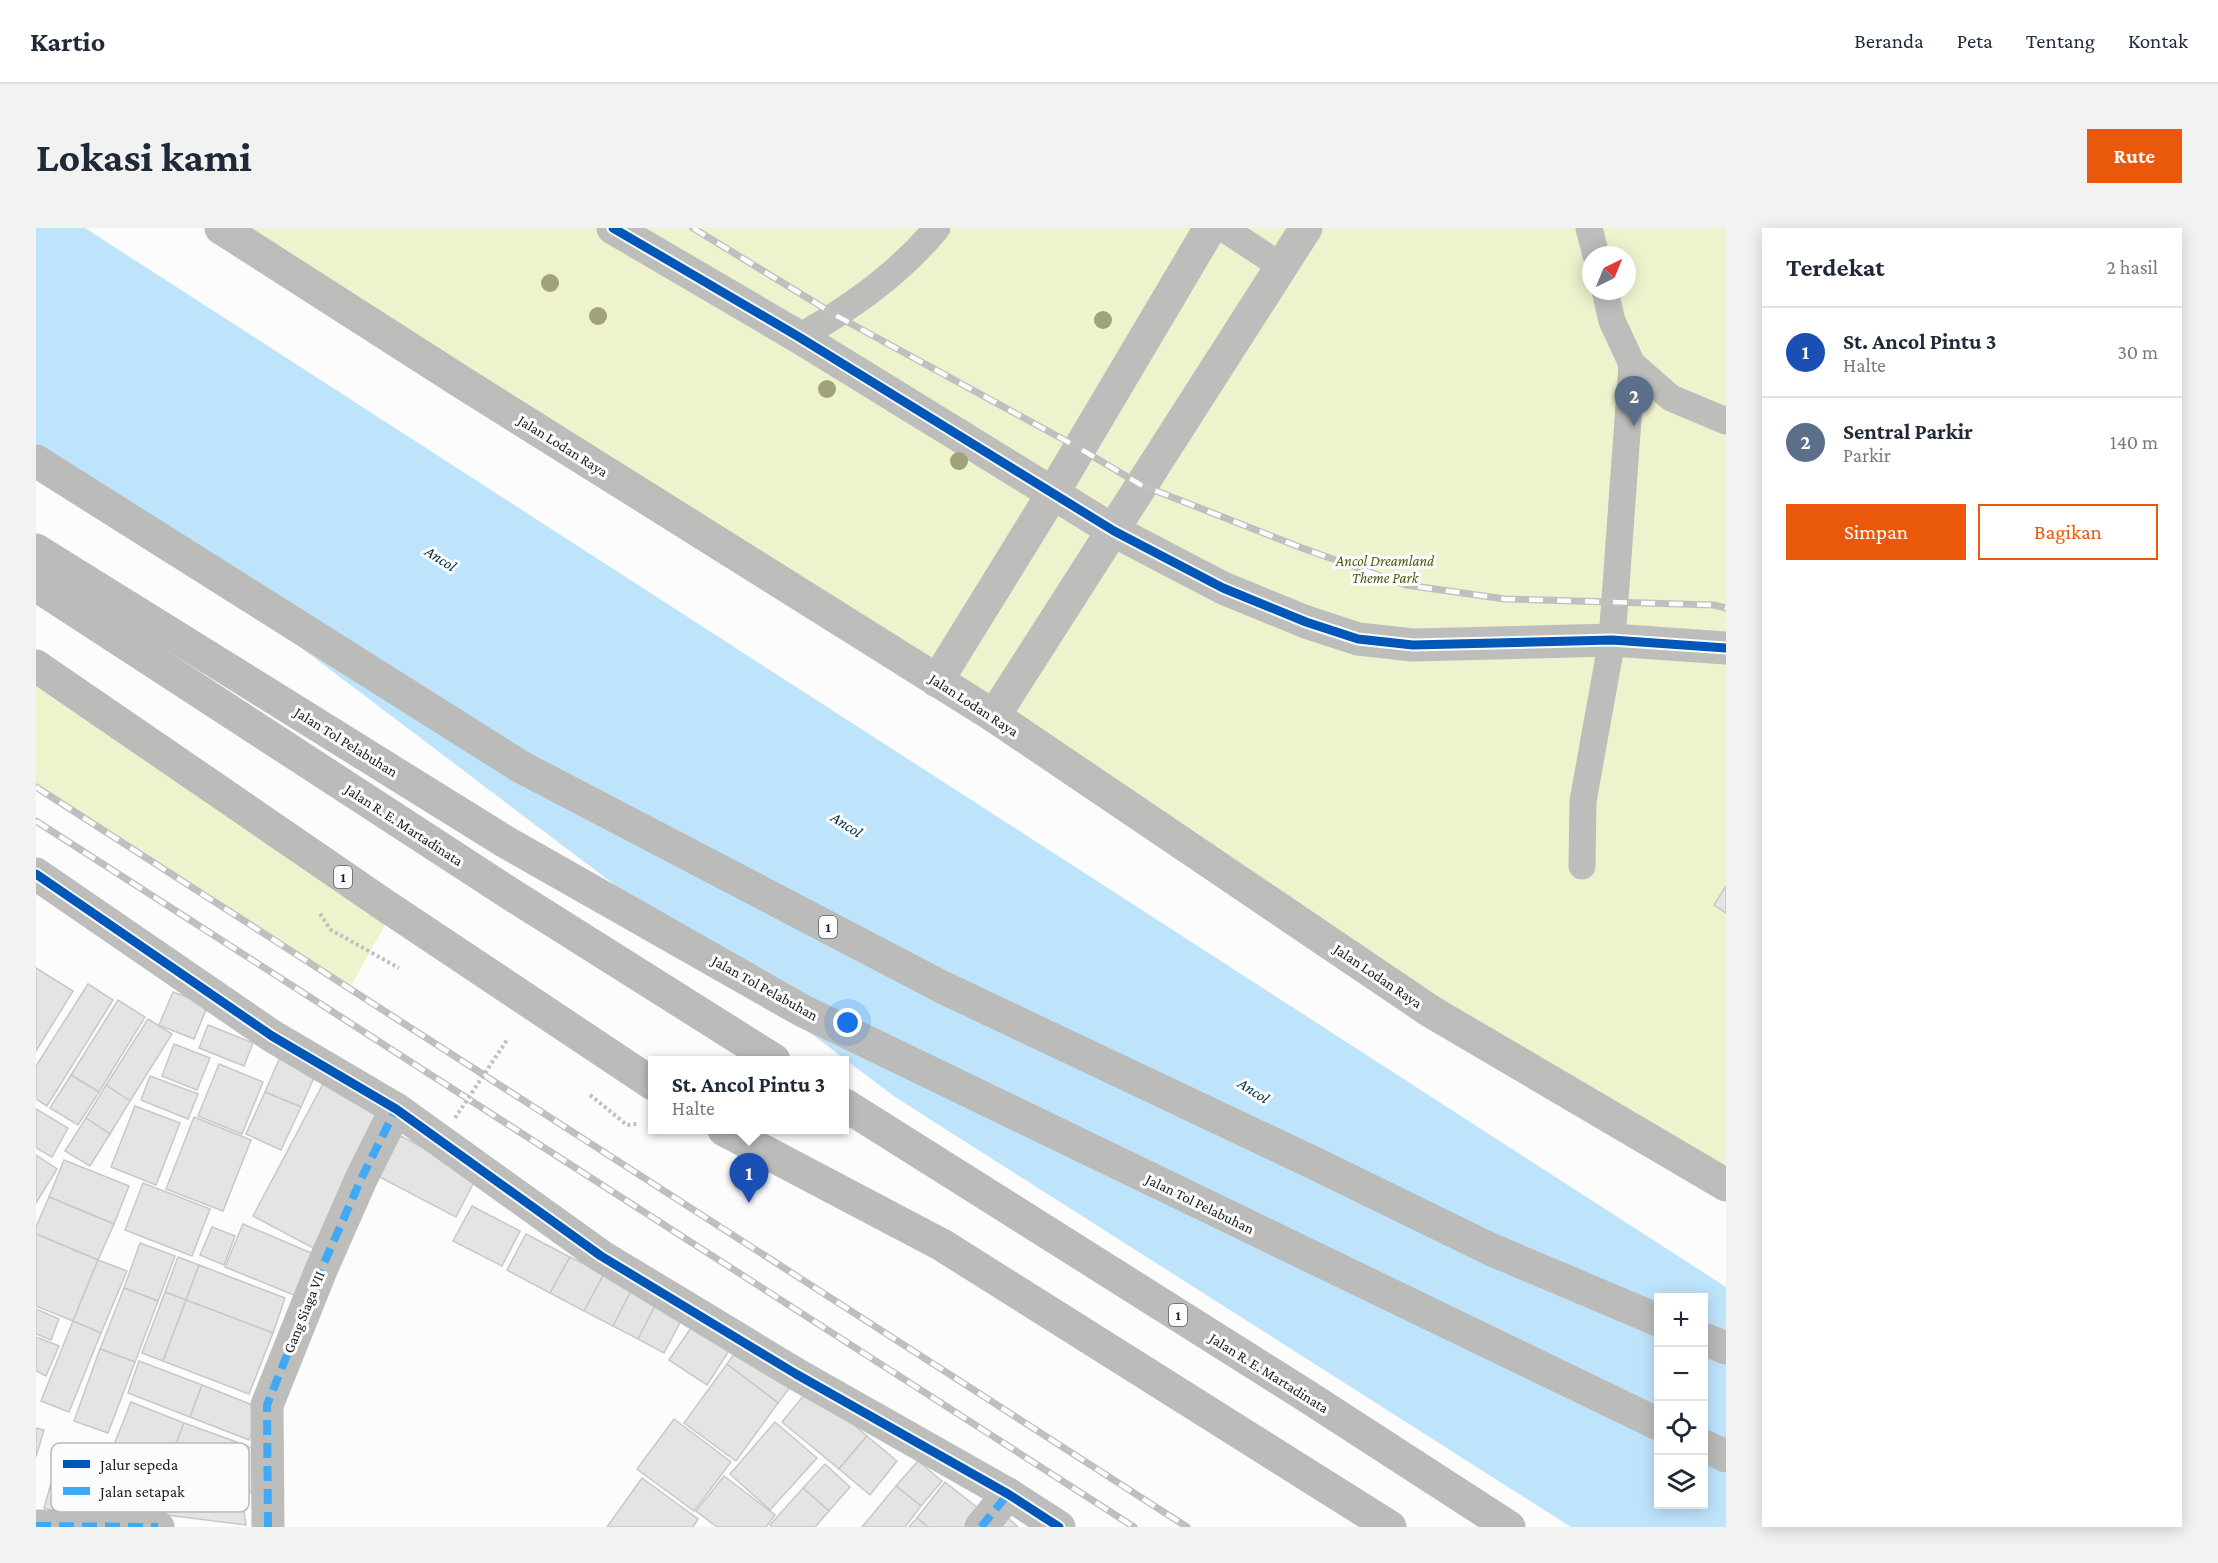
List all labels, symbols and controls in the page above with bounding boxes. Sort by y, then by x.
text: Kartio [30,26,105,57]
text: Beranda [1854,29,1924,53]
text: Peta [1957,29,1993,53]
text: Tentang [2026,29,2095,53]
text: Kontak [2128,29,2188,53]
button: Rute [2087,129,2182,183]
text: Lokasi kami [36,133,252,180]
north arrow [1582,246,1636,300]
text: Terdekat [1786,253,1885,282]
text: 2 hasil [2106,256,2158,278]
text: St. Ancol Pintu 3 [1843,329,1996,354]
text: 1 [1802,341,1809,363]
text: 30 m [2117,341,2158,363]
text: Halte [1843,354,1886,376]
pin: 2 [1614,376,1654,426]
street label: Jalan Lodan Raya [513,411,611,481]
text: Sentral Parkir [1843,419,1973,444]
text: 2 [1800,431,1811,453]
text: 140 m [2110,431,2158,453]
text: Parkir [1843,444,1891,466]
button: Simpan [1786,504,1966,560]
button: Bagikan [1978,504,2158,560]
water label: Ancol [421,542,460,575]
park label: Ancol Dreamland Theme Park [1335,553,1435,586]
street label: Jalan Lodan Raya [924,669,1021,741]
street label: Jalan Tol Pelabuhan [289,703,400,781]
street label: Jalan R. E. Martadinata [340,780,466,870]
water label: Ancol [827,808,866,841]
road number: 1 [334,866,352,888]
road number: 1 [819,916,837,938]
street label: Jalan Lodan Raya [1329,940,1425,1012]
street label: Jalan Tol Pelabuhan [707,951,821,1025]
your location [833,1008,862,1037]
popup [648,1056,849,1134]
text: St. Ancol Pintu 3 [672,1072,825,1097]
water label: Ancol [1234,1074,1273,1107]
text: Halte [672,1097,715,1119]
pin: 1 [730,1154,768,1203]
street label: Jalan Tol Pelabuhan [1141,1170,1257,1238]
street label: Gang Siaga VII [280,1269,329,1356]
map controls [1654,1293,1708,1509]
button: + [1654,1293,1708,1347]
road number: 1 [1169,1304,1187,1326]
street label: Jalan R. E. Martadinata [1204,1329,1331,1417]
button: − [1654,1347,1708,1401]
button: locate [1654,1401,1708,1455]
legend [51,1443,249,1512]
button: layers [1654,1455,1708,1509]
text: Jalur sepeda [98,1456,179,1474]
text: Jalan setapak [98,1483,185,1501]

